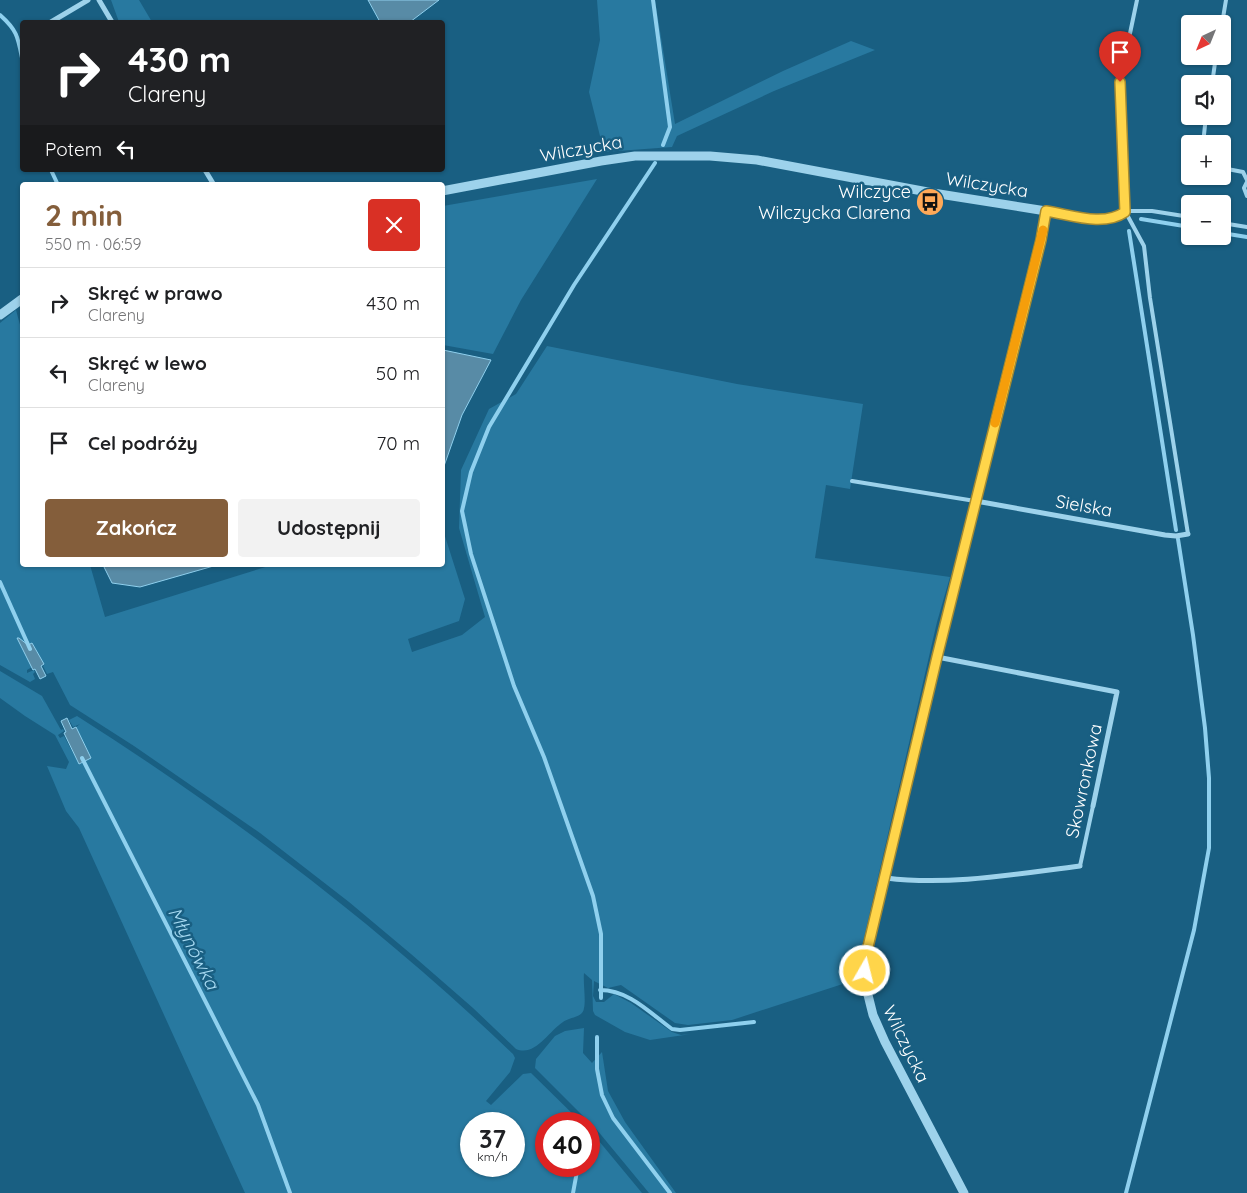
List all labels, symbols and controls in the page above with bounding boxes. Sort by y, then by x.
north arrow [1181,15,1231,65]
map controls [1181,15,1231,245]
pin [1099,31,1141,82]
text: 430 m [128,37,231,81]
icon: arrive [1106,38,1134,66]
icon: right [45,40,110,105]
button: sound [1181,75,1231,125]
text: Clareny [128,80,206,108]
street label: Wilczycka [538,130,624,167]
icon: left [112,135,140,163]
button: + [1181,135,1231,185]
text: Potem [45,137,102,161]
street label: Wilczycka [944,167,1030,202]
place label: Wilczyce Wilczycka Clarena [758,180,911,224]
bus stop icon: Wilczyce Wilczycka Clarena [915,187,945,217]
button: − [1181,195,1231,245]
text: 2 min [45,196,123,234]
button: close [368,199,420,251]
text: 550 m · 06:59 [45,234,142,254]
text: Skręć w prawo [88,281,223,305]
icon: right [45,289,73,317]
text: 430 m [366,291,420,315]
text: Clareny [88,305,145,325]
text: Skręć w lewo [88,351,207,375]
icon: left [45,359,73,387]
text: 50 m [376,361,420,385]
text: Clareny [88,375,145,395]
icon: arrive [45,429,73,457]
text: Cel podróży [88,431,198,455]
text: 70 m [376,431,420,455]
street label: Sielska [1054,489,1114,522]
button: Zakończ [45,499,228,557]
button: Udostępnij [238,499,420,557]
street label: Skowronkowa [1060,722,1107,840]
water label: Młynówka [163,903,226,995]
position arrow [838,944,890,996]
street label: Wilczycka [878,1001,935,1086]
speed limit sign: 40 [535,1112,600,1177]
text: 37 [479,1123,506,1154]
text: km/h [477,1149,508,1164]

